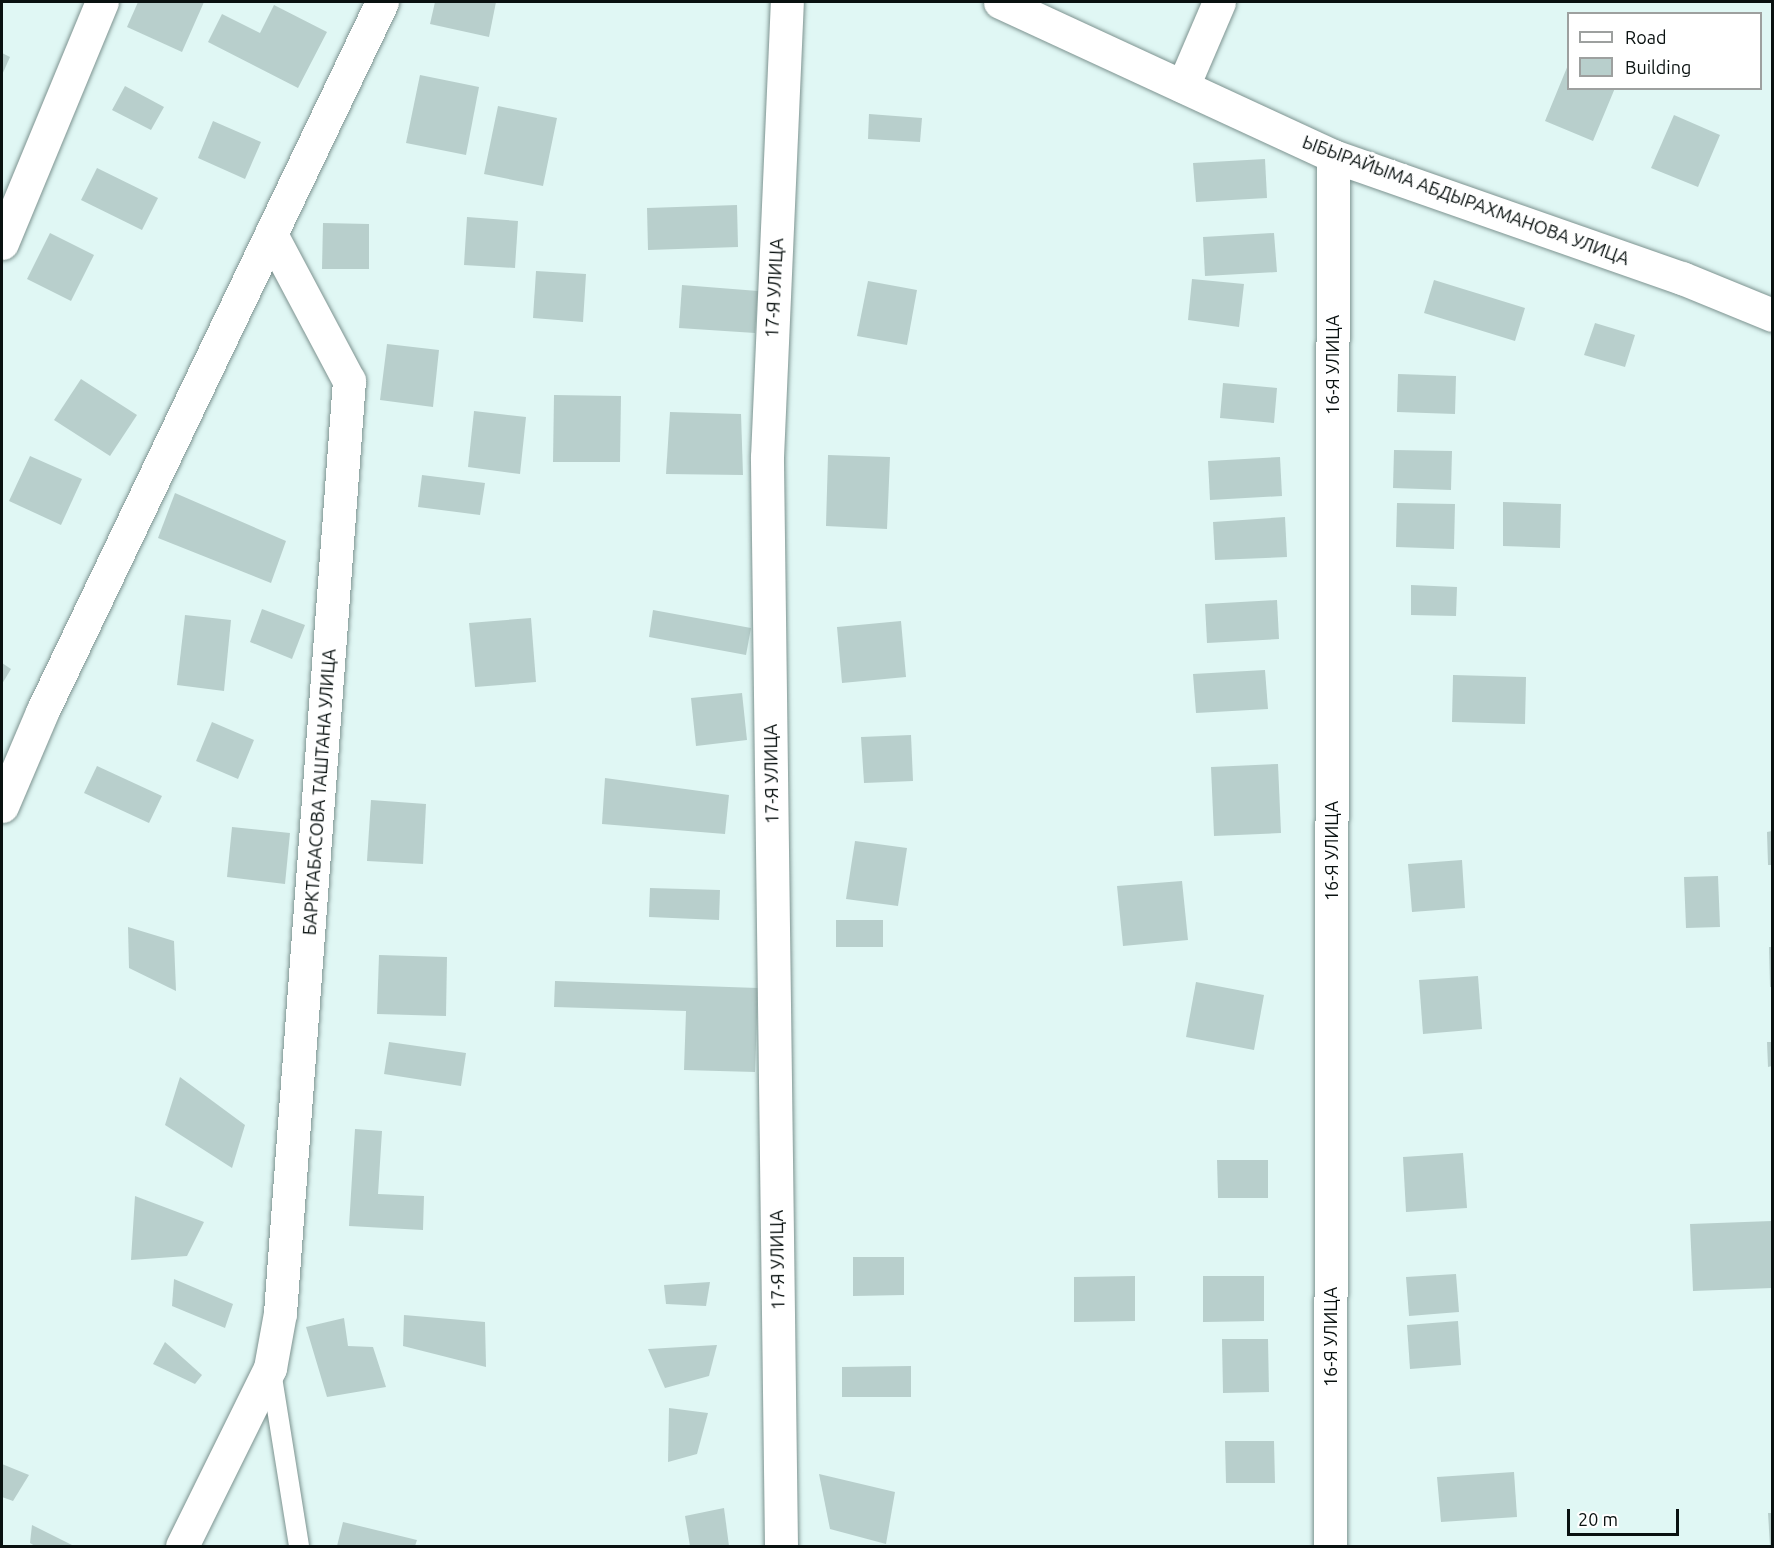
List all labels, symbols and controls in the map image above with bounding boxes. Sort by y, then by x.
legend [1567,12,1762,90]
text: Road [1625,27,1667,47]
text: Building [1625,57,1691,77]
street label: ЫБЫРАЙЫМА АБДЫРАХМАНОВА УЛИЦА [1300,131,1632,269]
street label: 17-Я УЛИЦА [761,237,787,339]
street label: 16-Я УЛИЦА [1321,315,1343,415]
street label: БАРКТАБАСОВА ТАШТАНА УЛИЦА [298,648,340,936]
street label: 17-Я УЛИЦА [759,724,783,824]
street label: 16-Я УЛИЦА [1320,801,1342,901]
street label: 17-Я УЛИЦА [765,1210,789,1310]
street label: 16-Я УЛИЦА [1319,1287,1341,1387]
scale bar [1570,1497,1682,1535]
text: 20 m [1578,1509,1618,1529]

